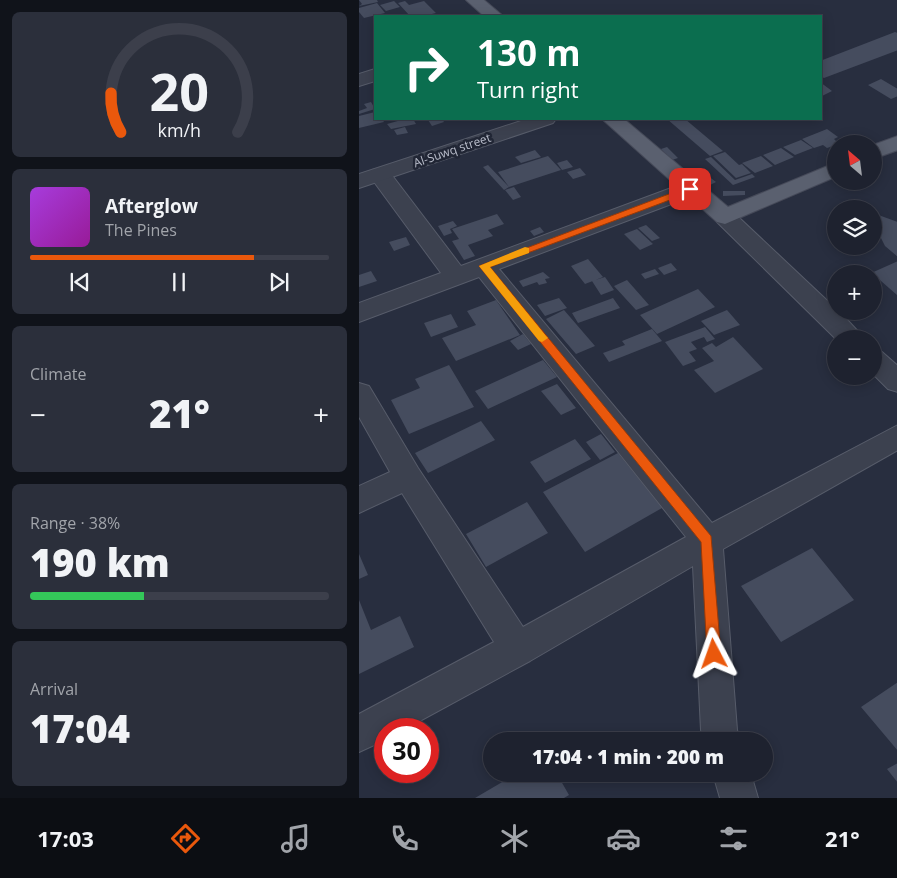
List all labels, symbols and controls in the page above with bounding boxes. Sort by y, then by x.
text: 130 m [477,29,581,76]
icon: right [394,35,459,100]
text: 20 [150,55,209,126]
text: Turn right [477,74,579,104]
text: km/h [158,118,201,142]
street label: Al-Suwq street [411,129,493,171]
north arrow [827,135,881,190]
map controls [827,135,882,385]
pin [669,168,711,210]
icon: arrive [676,175,704,203]
text: Afterglow [105,193,198,219]
button: layers [827,200,882,255]
text: The Pines [105,219,177,241]
button: + [827,265,882,320]
icon: previous [66,268,94,296]
icon: pause [165,268,193,296]
icon: next [265,268,293,296]
button: − [827,330,882,385]
text: Climate [30,363,87,385]
text: 21° [149,387,210,439]
text: − [30,395,46,433]
text: + [313,395,329,433]
text: Range · 38% [30,512,120,534]
text: 190 km [30,536,170,588]
position arrow [687,627,739,679]
text: Arrival [30,678,78,700]
text: 17:04 [30,702,130,754]
speed limit sign: 30 [374,718,439,783]
text: 17:04 · 1 min · 200 m [532,744,724,770]
icon: directions [168,821,203,856]
icon: music [278,821,313,856]
icon: phone [387,821,422,856]
icon: climate [497,821,532,856]
icon: car [606,821,641,856]
icon: filters [716,821,751,856]
text: 17:03 [37,823,94,853]
text: 21° [825,823,860,853]

